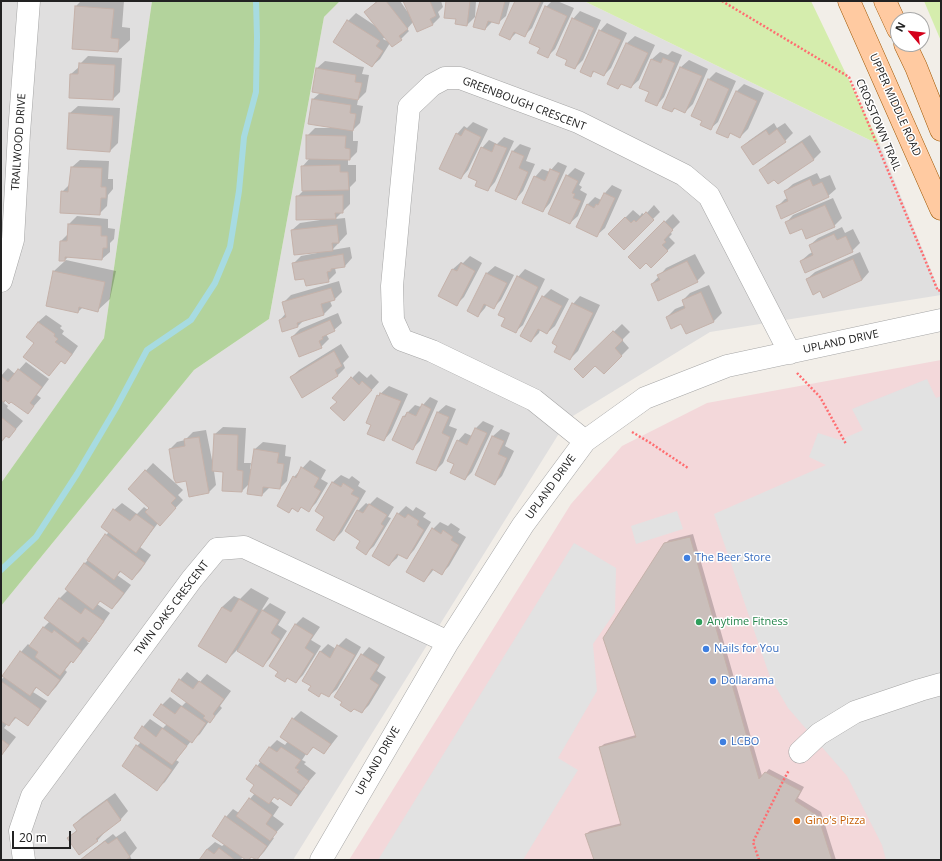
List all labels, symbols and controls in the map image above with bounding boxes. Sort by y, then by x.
north arrow [890,12,930,52]
text: N [891,19,909,34]
street label: UPPER MIDDLE ROAD [866,52,924,158]
street label: GREENBOUGH CRESCENT [460,74,588,134]
street label: CROSSTOWN TRAIL [853,77,903,173]
street label: TRAILWOOD DRIVE [9,93,29,191]
street label: UPLAND DRIVE [802,328,880,356]
street label: UPLAND DRIVE [523,452,579,522]
place label: The Beer Store [695,551,771,565]
marker: The Beer Store [682,553,692,563]
street label: TWIN OAKS CRESCENT [132,558,212,658]
place label: Anytime Fitness [707,615,788,629]
marker: Anytime Fitness [694,617,704,627]
place label: Nails for You [714,642,779,656]
marker: Nails for You [701,644,711,654]
place label: Dollarama [721,674,774,688]
marker: Dollarama [708,676,718,686]
street label: UPLAND DRIVE [353,724,403,798]
place label: LCBO [731,735,759,749]
marker: LCBO [718,737,728,747]
place label: Gino's Pizza [805,814,865,828]
marker: Gino's Pizza [792,816,802,826]
scale bar [14,823,73,849]
text: 20 m [19,829,47,846]

